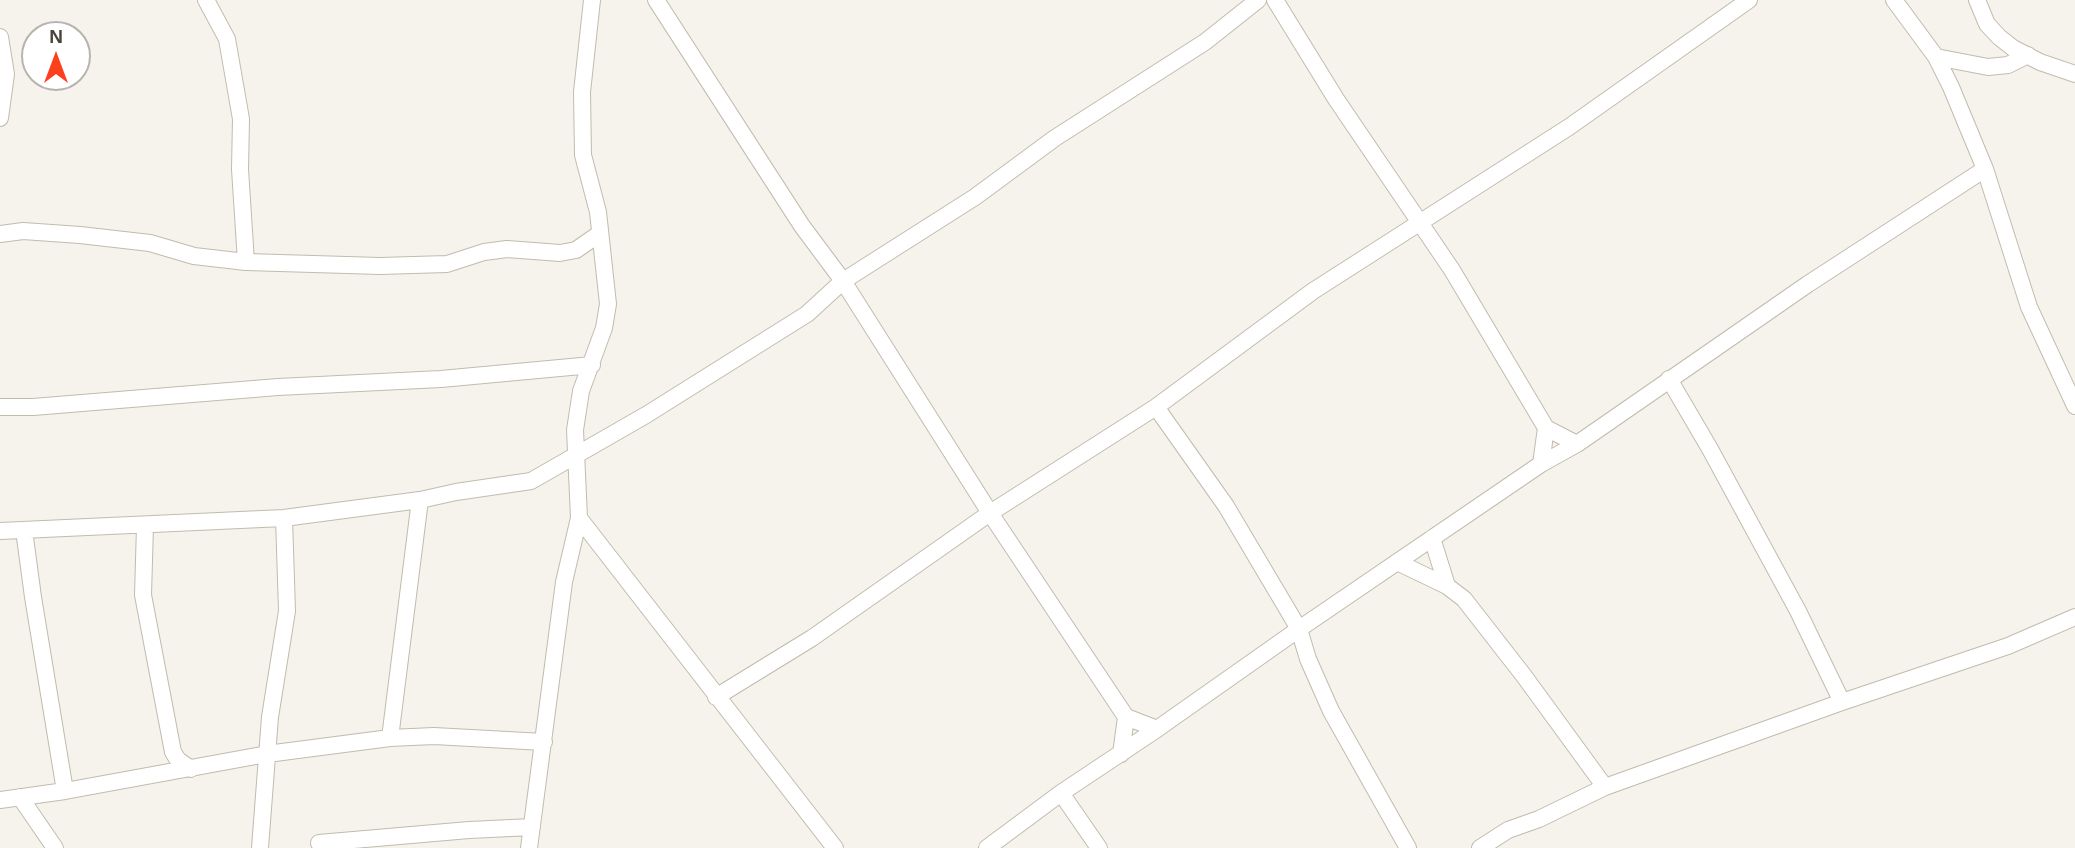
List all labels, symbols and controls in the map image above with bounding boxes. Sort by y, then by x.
north arrow [21,21,91,91]
text: N [49,26,63,47]

